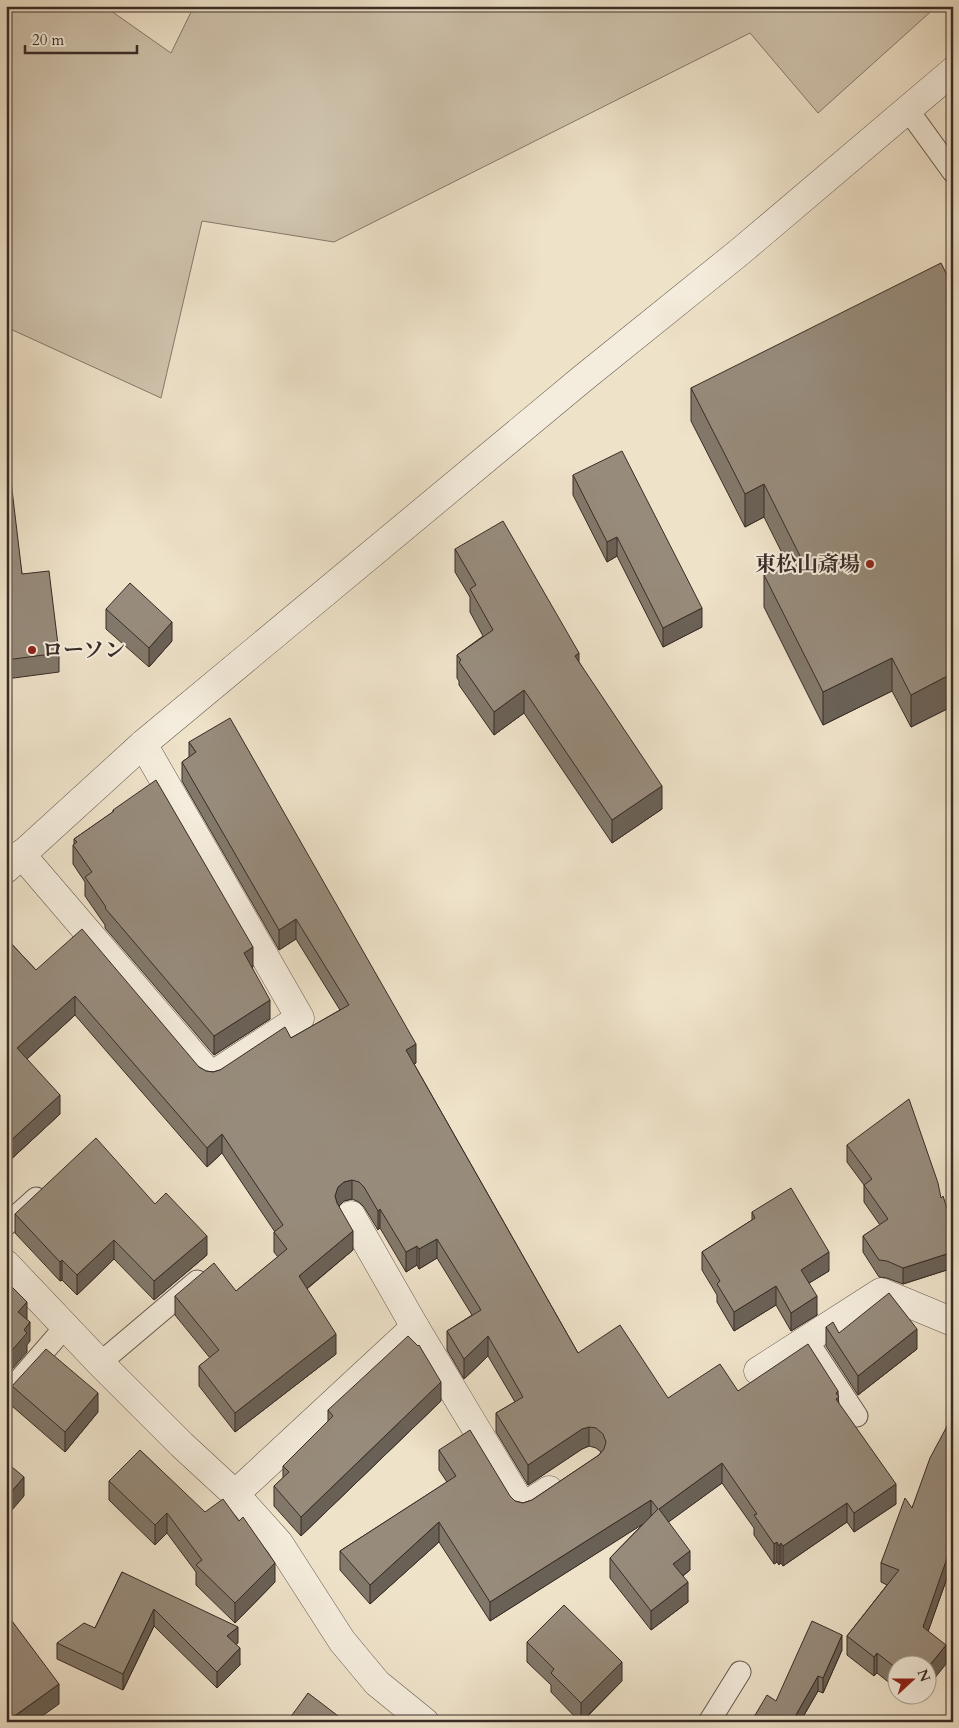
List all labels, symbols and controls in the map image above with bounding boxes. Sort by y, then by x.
scale bar [25,22,138,54]
text: 20 m [32,30,64,50]
place label: 東松山斎場 [755,550,860,579]
marker: 東松山斎場 [864,558,876,570]
place label: ローソン [42,636,125,665]
marker: ローソン [26,644,38,656]
north arrow [886,1656,936,1706]
text: N [913,1666,935,1685]

